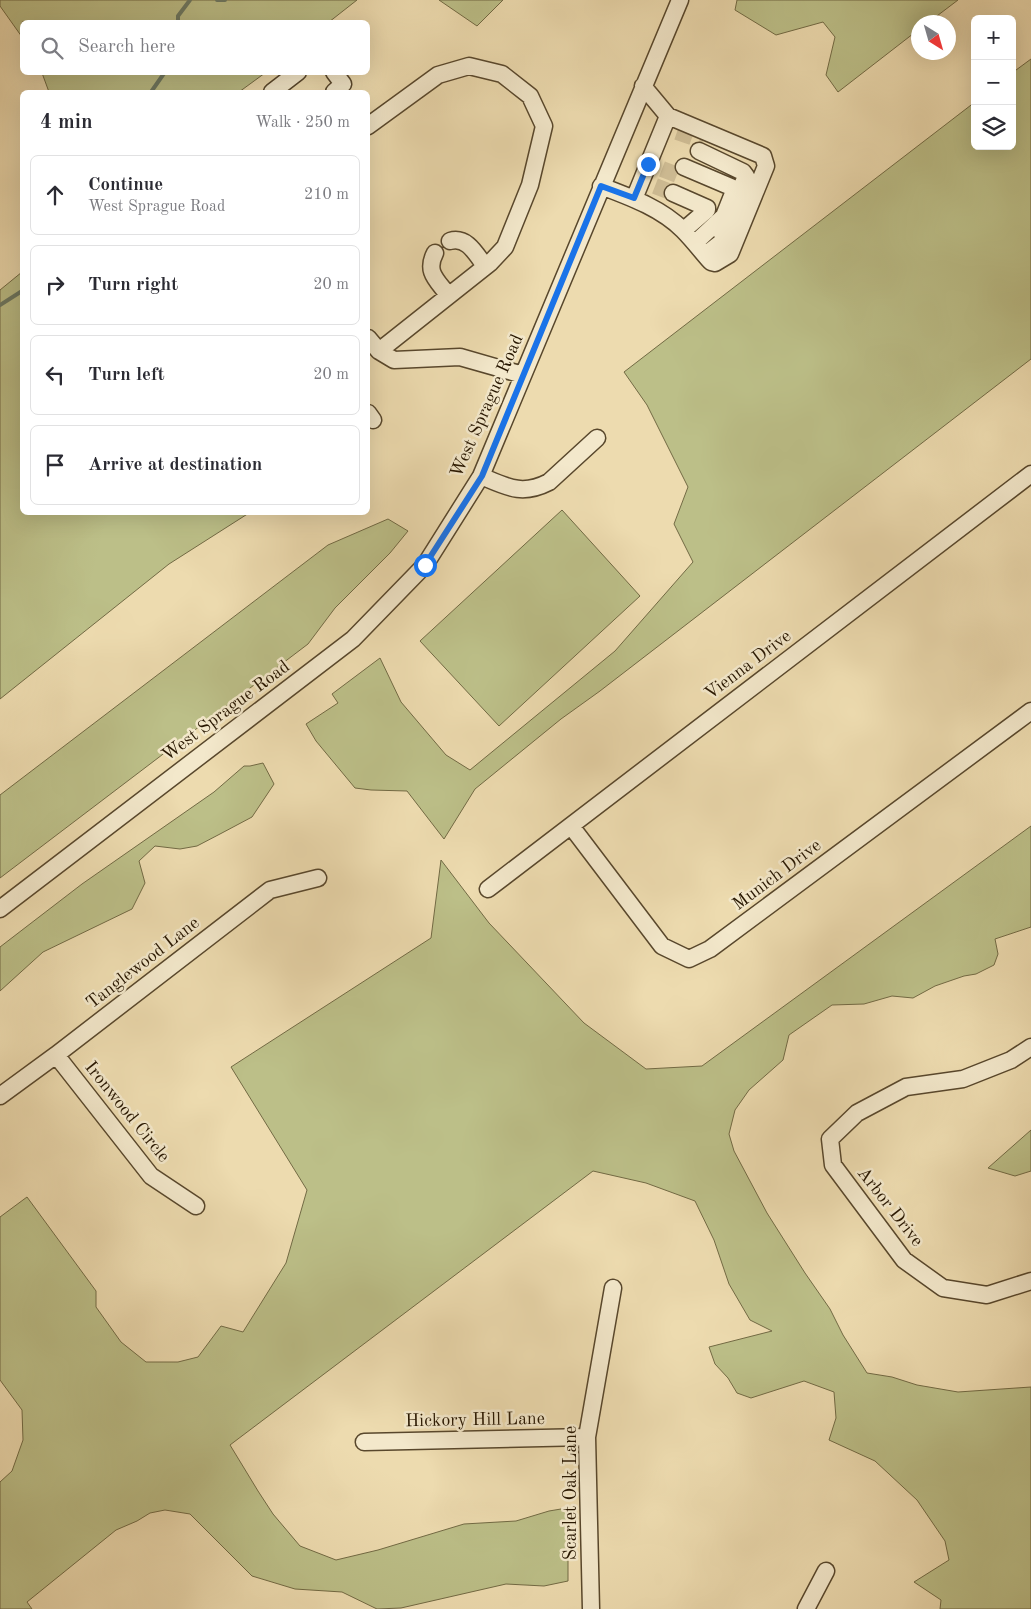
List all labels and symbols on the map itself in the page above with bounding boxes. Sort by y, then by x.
north arrow [911,15,956,60]
route end [637,153,660,176]
street label: West Sprague Road [447,332,527,480]
route start [414,554,437,577]
street label: Vienna Drive [702,627,794,703]
street label: West Sprague Road [159,657,293,765]
street label: Munich Drive [730,836,824,914]
street label: Tanglewood Lane [83,914,203,1012]
street label: Ironwood Circle [81,1058,173,1166]
street label: Arbor Drive [854,1164,926,1250]
street label: Hickory Hill Lane [405,1410,545,1430]
street label: Scarlet Oak Lane [562,1426,580,1560]

